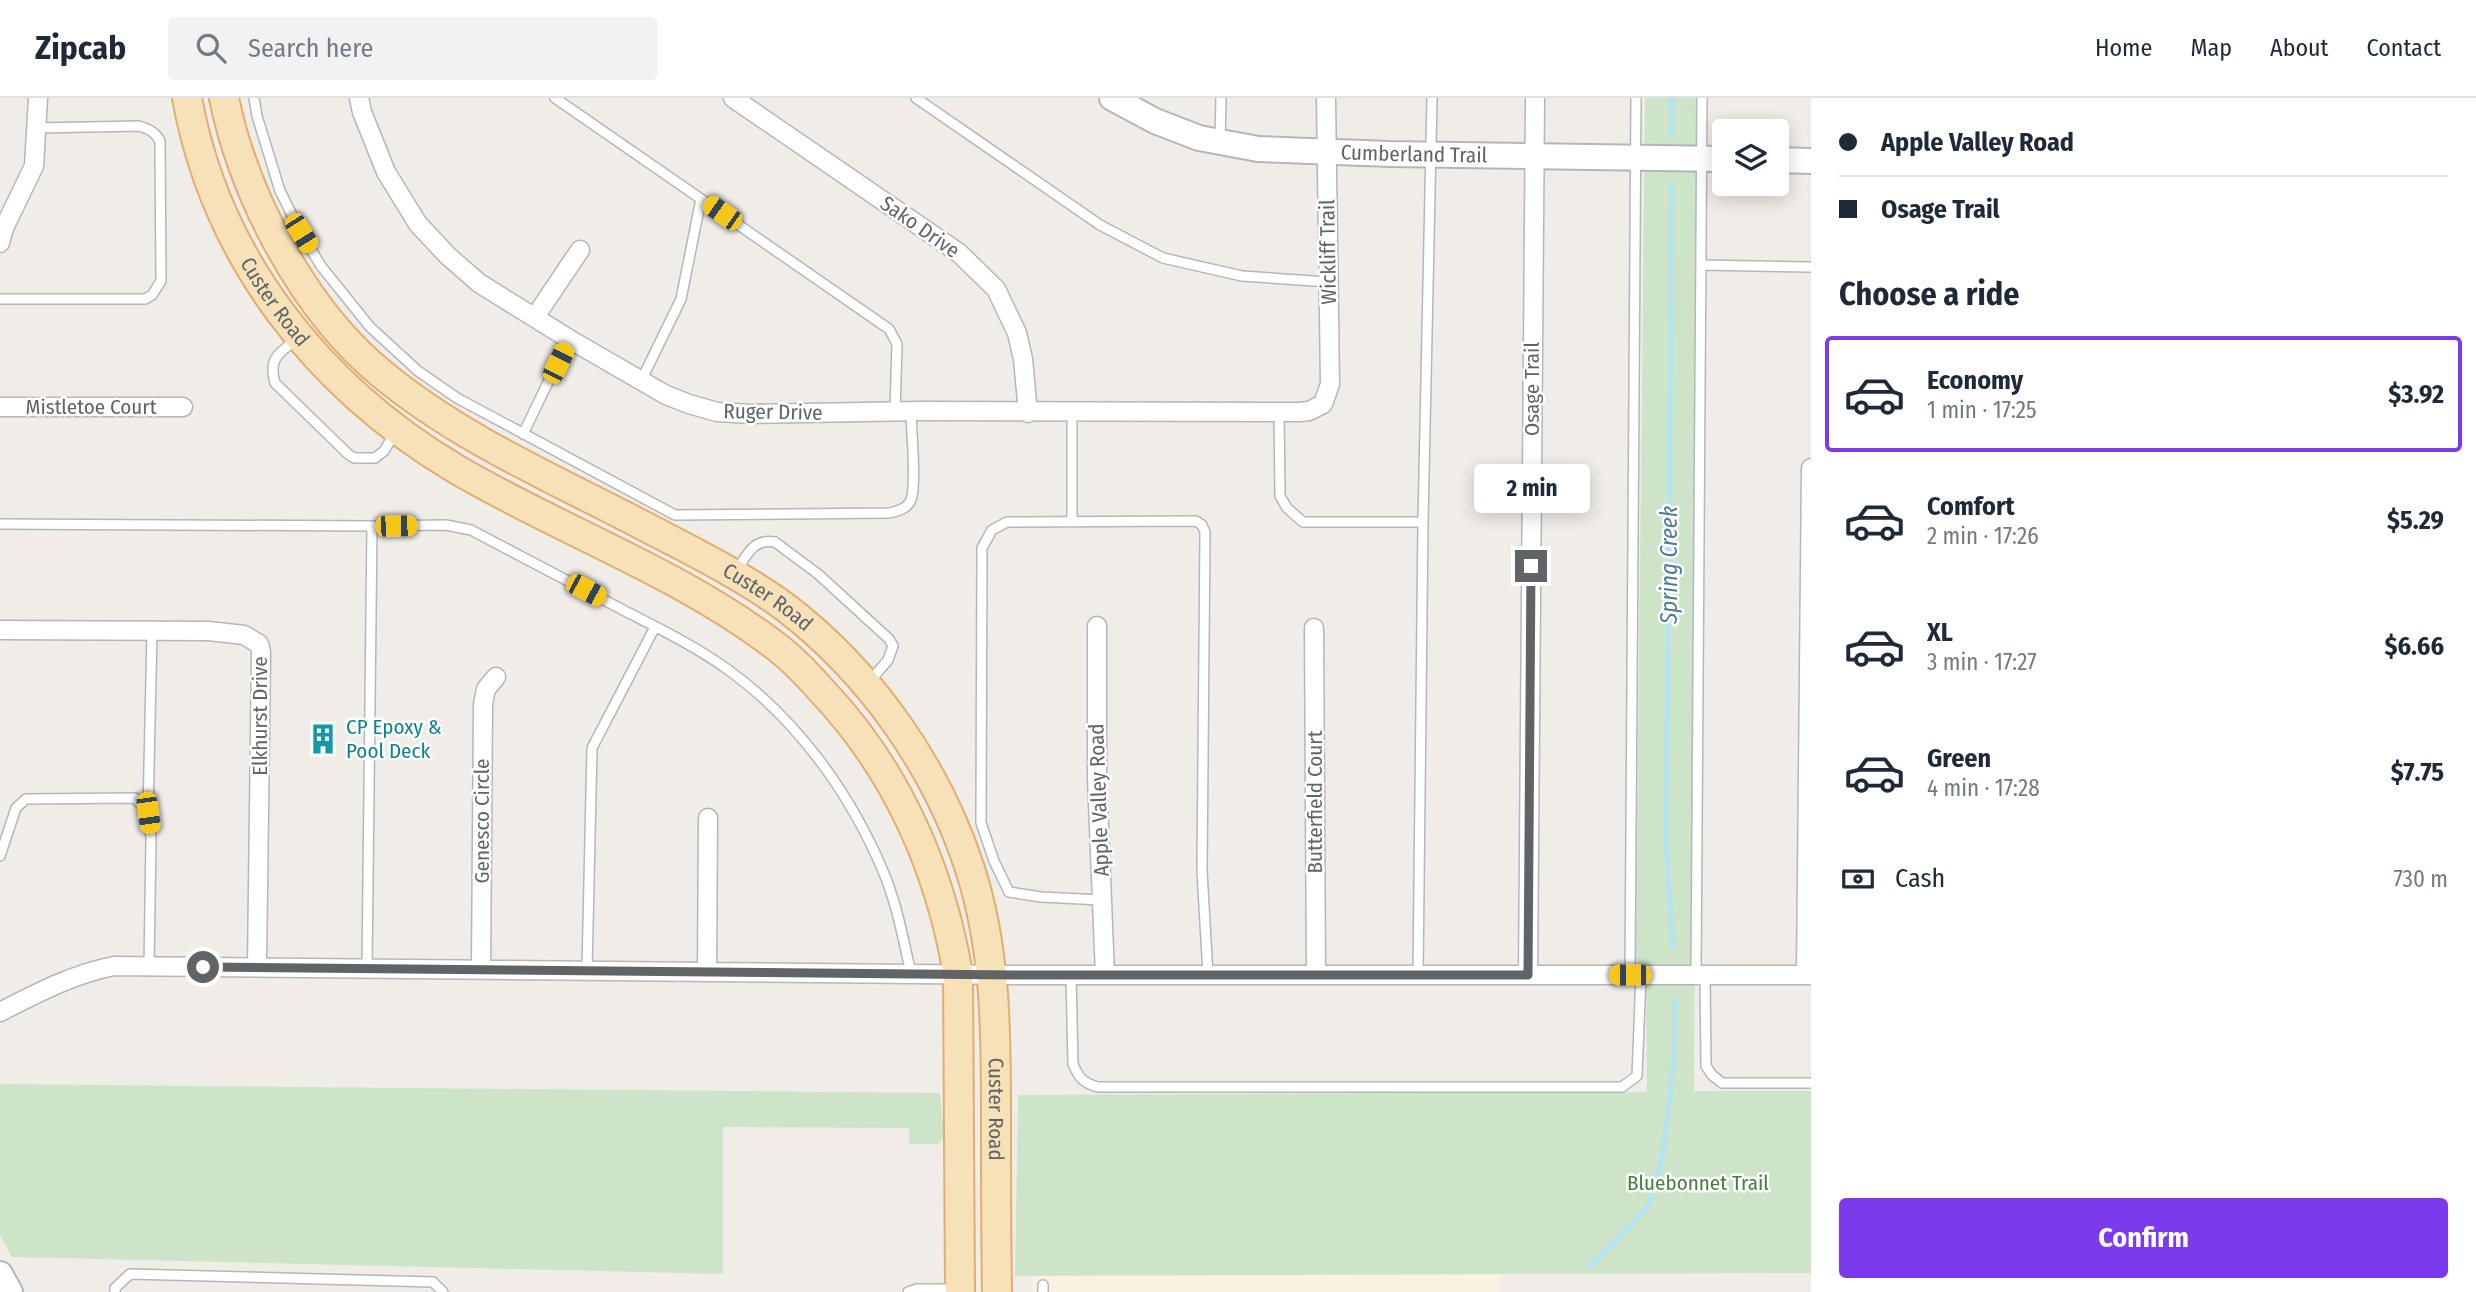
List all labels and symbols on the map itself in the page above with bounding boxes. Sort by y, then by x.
street label: Cumberland Trail [1340,139,1488,168]
street label: Sako Drive [875,190,965,264]
car [699,192,746,234]
street label: Wickliff Trail [1314,199,1342,305]
car [281,210,322,256]
street label: Custer Road [234,253,315,352]
car [540,340,577,386]
street label: Osage Trail [1519,342,1545,436]
street label: Mistletoe Court [25,394,157,420]
street label: Ruger Drive [723,398,823,426]
callout: 2 min [1473,464,1589,514]
water label: Spring Creek [1655,506,1683,625]
car [375,515,418,537]
route end [1515,550,1547,582]
street label: Custer Road [718,557,818,637]
car [563,571,610,609]
street label: Elkhurst Drive [247,656,273,776]
place label: CP Epoxy & Pool Deck [346,714,442,764]
building icon: CP Epoxy & Pool Deck [306,722,340,756]
street label: Apple Valley Road [1083,723,1115,877]
street label: Butterfield Court [1302,730,1328,874]
street label: Genesco Circle [469,759,495,883]
car [135,791,162,835]
route start [187,951,219,983]
car [1610,965,1652,986]
street label: Custer Road [983,1057,1009,1161]
park label: Bluebonnet Trail [1627,1170,1769,1196]

